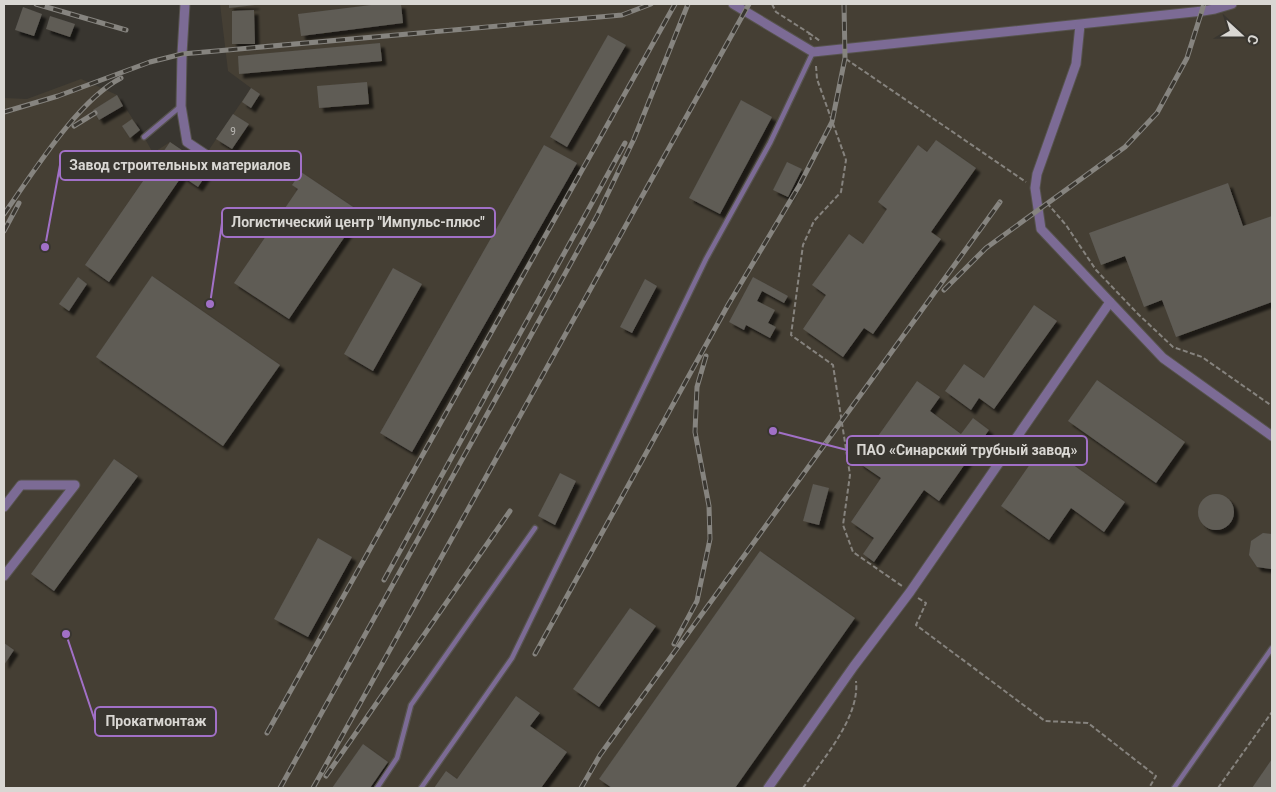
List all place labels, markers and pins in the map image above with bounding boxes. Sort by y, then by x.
callout: Завод строительных материалов [60,151,301,180]
callout: Логистический центр "Импульс-плюс" [222,208,495,237]
callout: ПАО «Синарский трубный завод» [847,436,1087,465]
callout: Прокатмонтаж [95,707,216,736]

